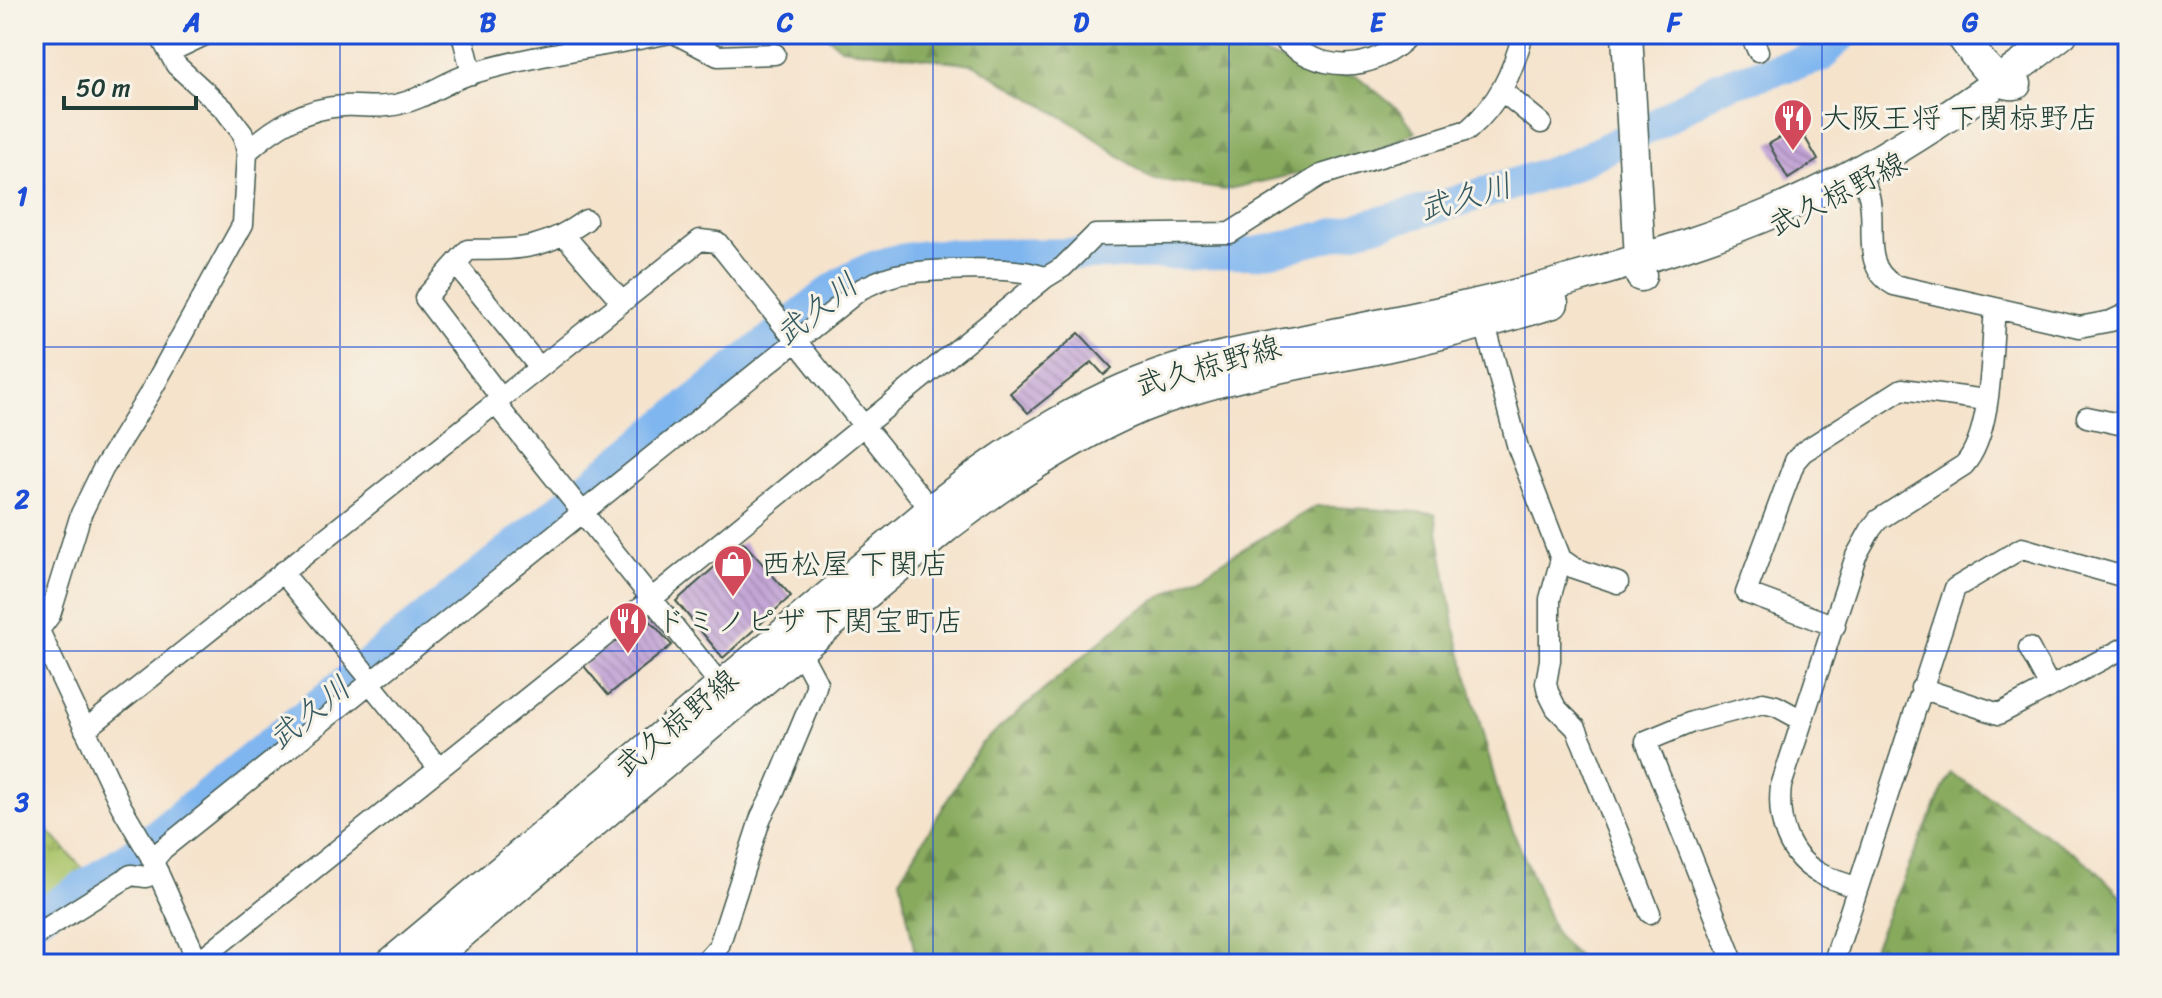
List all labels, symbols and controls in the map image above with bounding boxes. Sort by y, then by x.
text: A [182,0,201,45]
text: B [480,0,497,45]
text: C [776,0,794,45]
text: D [1073,0,1089,45]
text: E [1370,0,1387,45]
text: F [1666,0,1683,45]
text: G [1962,0,1979,45]
scale bar [64,60,196,110]
text: 50 m [76,67,131,109]
place label: 大阪王将 下関椋野店 [1821,91,2099,145]
restaurant icon: 大阪王将 下関椋野店 [1772,97,1814,152]
street label: 武久椋野線 [1758,136,1916,252]
water label: 武久川 [1411,157,1519,238]
text: 1 [16,173,28,219]
water label: 武久川 [761,257,872,361]
street label: 武久椋野線 [1128,319,1288,413]
text: 2 [13,476,30,522]
place label: 西松屋 下関店 [761,537,949,591]
shop icon: 西松屋 下関店 [712,543,754,598]
place label: ドミノピザ 下関宝町店 [656,594,964,648]
restaurant icon: ドミノピザ 下関宝町店 [607,600,649,655]
street label: 武久椋野線 [601,654,751,792]
water label: 武久川 [254,661,365,766]
text: 3 [14,779,30,825]

